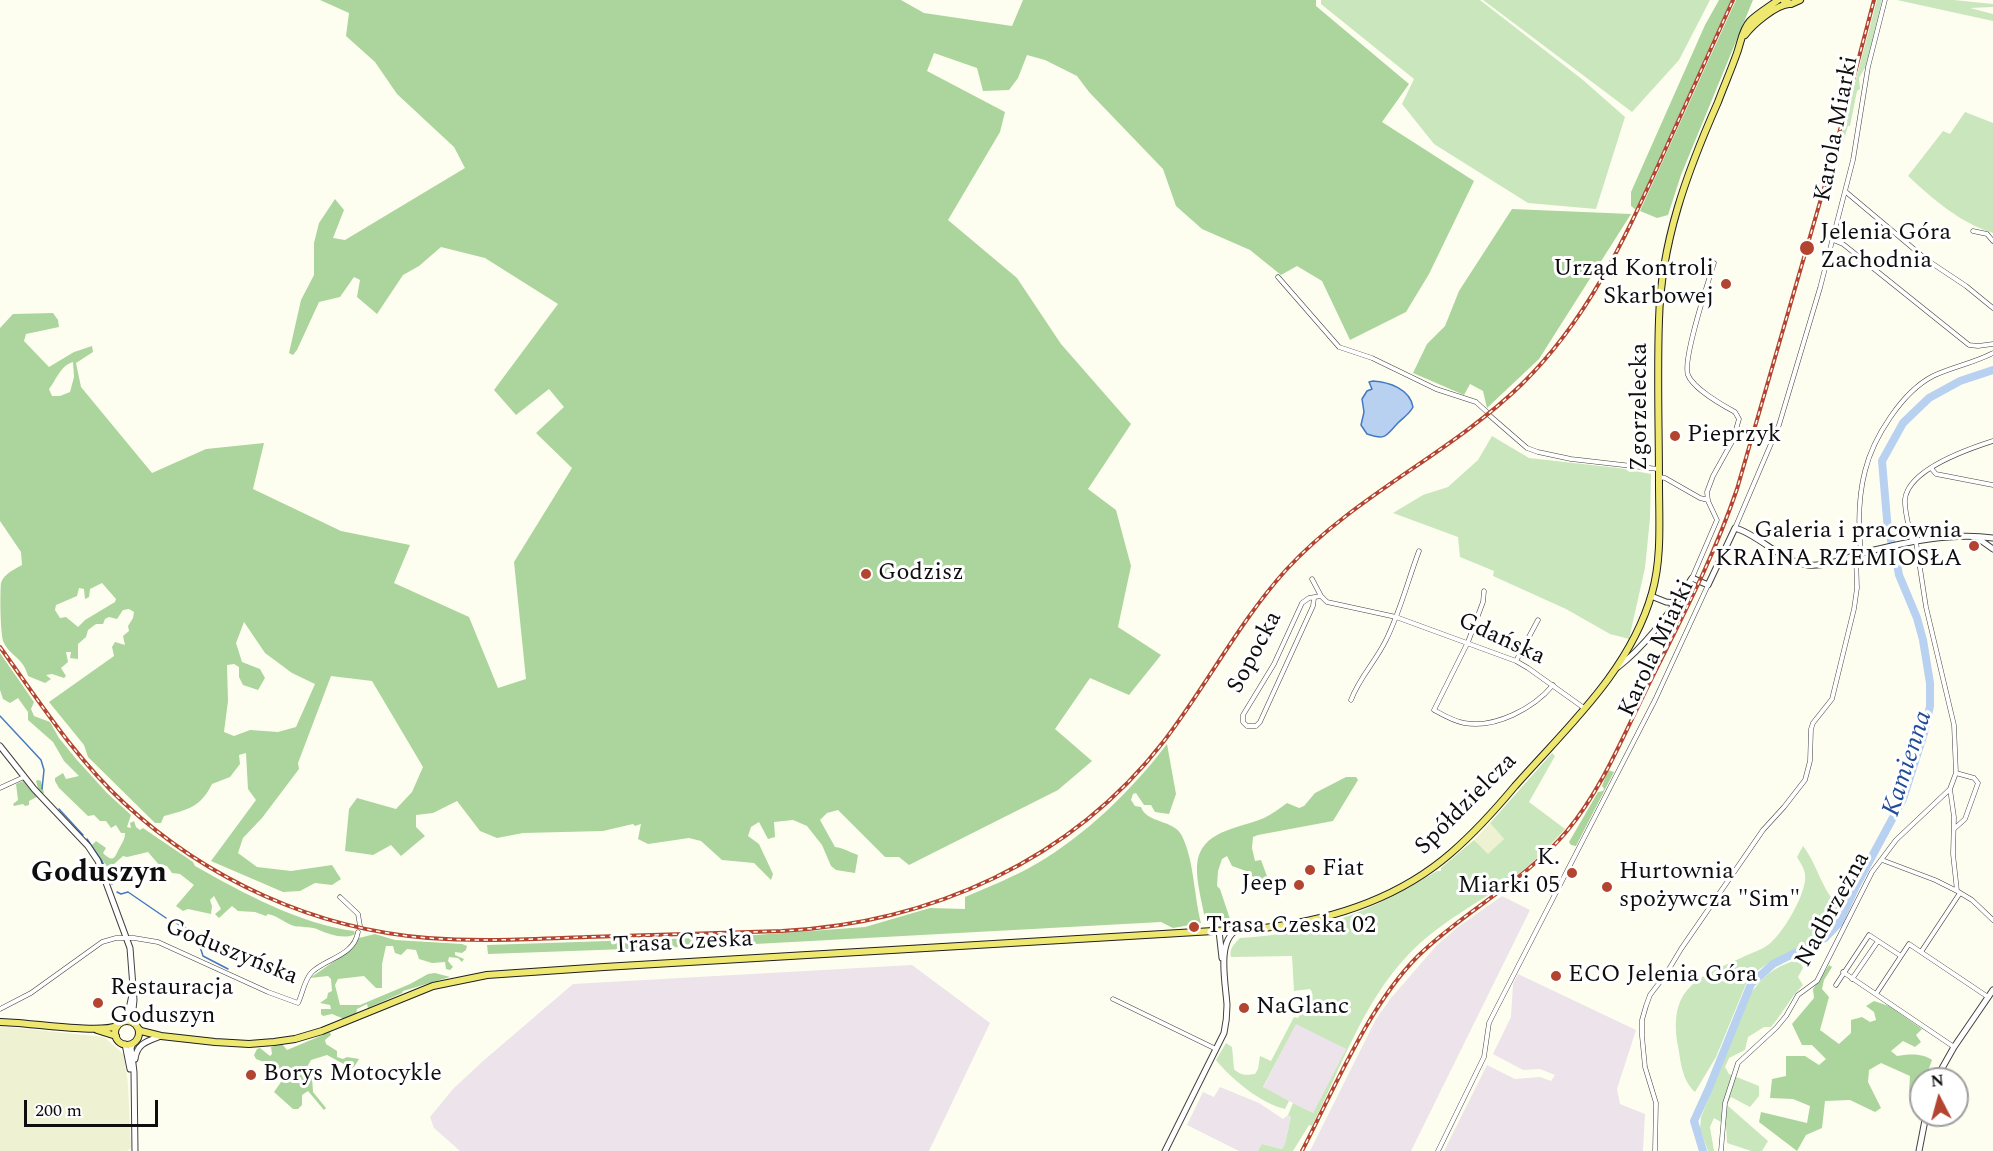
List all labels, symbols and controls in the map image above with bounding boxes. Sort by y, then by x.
street label: Karola Miarki [1810,54,1866,204]
place label: Jelenia Góra Zachodnia [1820,220,1951,276]
marker: Jelenia Góra Zachodnia [1798,239,1816,257]
place label: Urząd Kontroli Skarbowej [1553,256,1714,312]
marker: Urząd Kontroli Skarbowej [1719,277,1733,291]
street label: Zgorzelecka [1627,343,1655,471]
place label: Pieprzyk [1687,422,1781,450]
marker: Pieprzyk [1668,429,1682,443]
place label: Galeria i pracownia KRAINA RZEMIOSŁA [1715,518,1962,574]
marker: Galeria i pracownia KRAINA RZEMIOSŁA [1967,539,1981,553]
place label: Godzisz [878,560,964,588]
marker: Godzisz [859,567,873,581]
street label: Karola Miarki [1614,576,1702,722]
street label: Sopocka [1222,607,1290,699]
street label: Gdańska [1453,607,1549,673]
water label: Kamienna [1877,707,1941,821]
street label: Spółdzielcza [1410,748,1524,862]
place label: K. Miarki 05 [1458,845,1560,901]
street label: Nadbrzeżna [1791,847,1877,973]
place label: Fiat [1322,856,1364,884]
district label: Goduszyn [31,857,167,893]
place label: Hurtownia spożywcza "Sim" [1619,859,1800,915]
marker: Fiat [1303,863,1317,877]
marker: K. Miarki 05 [1565,866,1579,880]
place label: Jeep [1241,871,1287,899]
marker: Jeep [1292,878,1306,892]
marker: Hurtownia spożywcza "Sim" [1600,880,1614,894]
street label: Goduszyńska [160,913,302,993]
place label: Trasa Czeska 02 [1206,913,1376,941]
marker: Trasa Czeska 02 [1187,920,1201,934]
street label: Trasa Czeska [612,926,754,962]
place label: ECO Jelenia Góra [1568,962,1758,990]
marker: ECO Jelenia Góra [1549,969,1563,983]
place label: Restauracja Goduszyn [110,975,234,1031]
place label: NaGlanc [1256,994,1349,1022]
marker: Restauracja Goduszyn [91,996,105,1010]
marker: NaGlanc [1237,1001,1251,1015]
place label: Borys Motocykle [263,1061,442,1089]
north arrow [1909,1067,1969,1127]
marker: Borys Motocykle [244,1068,258,1082]
text: N [1930,1068,1945,1094]
scale bar [27,1088,160,1126]
text: 200 m [35,1097,82,1124]

